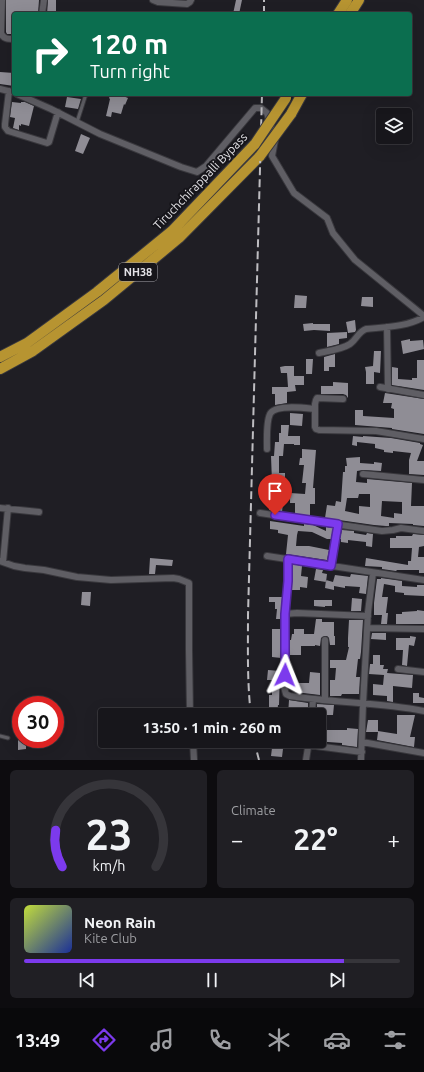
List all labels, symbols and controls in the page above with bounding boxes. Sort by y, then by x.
icon: right [24,28,76,80]
text: 120 m [90,28,168,59]
text: Turn right [90,61,170,81]
map controls [376,108,412,144]
button: layers [376,108,412,144]
street label: Tiruchchirappalli Bypass [151,130,249,232]
road number: NH38 [119,263,157,281]
pin [258,474,292,515]
icon: arrive [264,480,286,502]
position arrow [264,654,306,696]
speed limit sign: 30 [12,696,64,748]
text: 13:50 · 1 min · 260 m [143,719,281,736]
text: Climate [231,803,276,817]
text: 23 [85,811,132,858]
text: 22° [293,822,338,856]
text: − [231,827,243,852]
text: + [388,827,400,852]
text: km/h [92,858,125,874]
text: Neon Rain [84,914,156,931]
text: Kite Club [84,931,137,945]
icon: previous [76,969,98,991]
icon: pause [201,969,223,991]
icon: next [326,969,348,991]
icon: directions [90,1026,118,1054]
icon: music [148,1026,176,1054]
icon: phone [206,1026,234,1054]
icon: climate [265,1026,293,1054]
icon: car [323,1026,351,1054]
icon: filters [381,1026,409,1054]
text: 13:49 [15,1030,60,1050]

